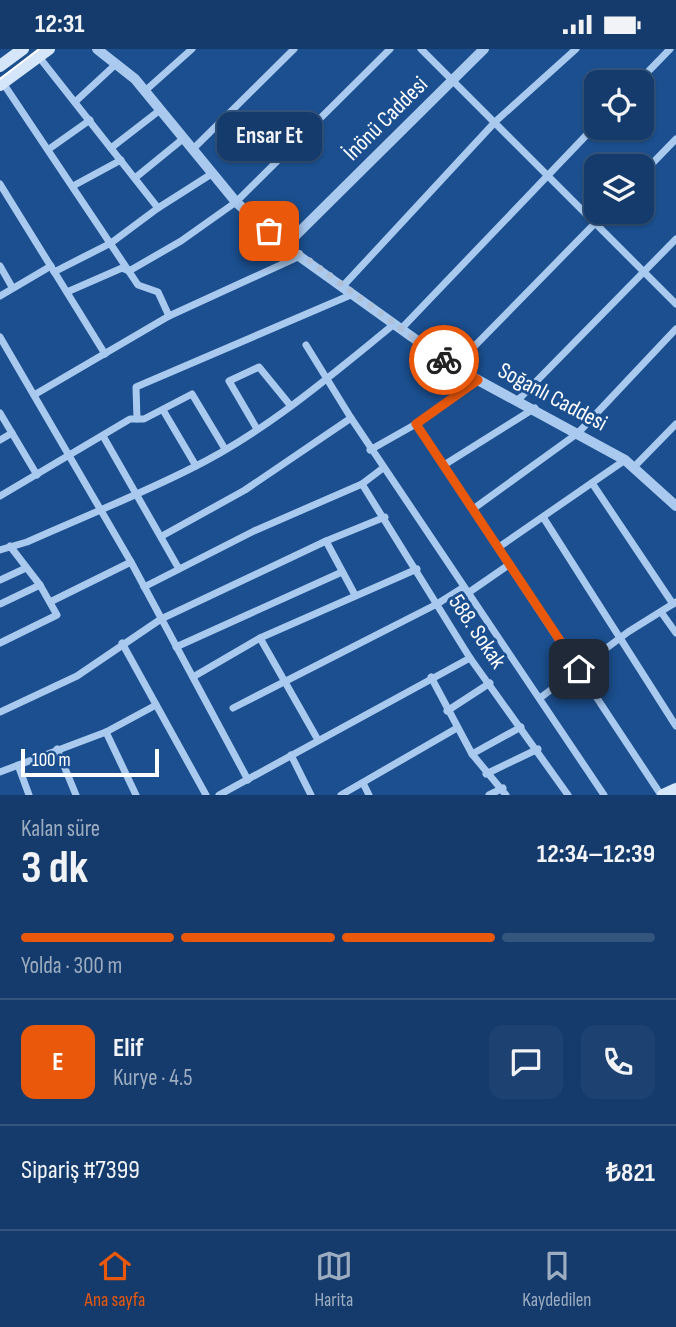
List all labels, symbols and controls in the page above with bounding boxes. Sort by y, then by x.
text: 12:31 [35,9,85,40]
map controls [584,70,654,224]
button: locate [584,70,654,140]
street label: İnönü Caddesi [338,71,434,167]
callout: Ensar Et [216,112,322,161]
text: Ensar Et [236,122,303,150]
button: layers [584,154,654,224]
pin [239,201,299,261]
icon: bag [250,212,288,250]
courier [409,325,479,395]
icon: bike [425,341,463,379]
street label: Soğanlı Caddesi [493,356,612,437]
street label: 588. Sokak [442,589,512,674]
pin [549,639,609,699]
icon: home [560,650,598,688]
scale bar [21,746,159,778]
text: 100 m [32,749,71,772]
text: Kalan süre [21,815,100,843]
text: 12:34–12:39 [537,839,655,870]
text: 3 dk [21,841,88,896]
text: Yolda · 300 m [21,952,122,980]
button: chat [489,1025,563,1099]
button: phone [581,1025,655,1099]
text: Elif [113,1033,143,1064]
text: E [52,1047,64,1078]
text: Kurye · 4.5 [113,1064,192,1092]
text: Sipariş #7399 [21,1155,140,1186]
text: ₺821 [606,1158,655,1189]
tab: Ana sayfa [84,1247,145,1312]
tab: Harita [314,1247,353,1312]
tab: Kaydedilen [522,1247,592,1312]

